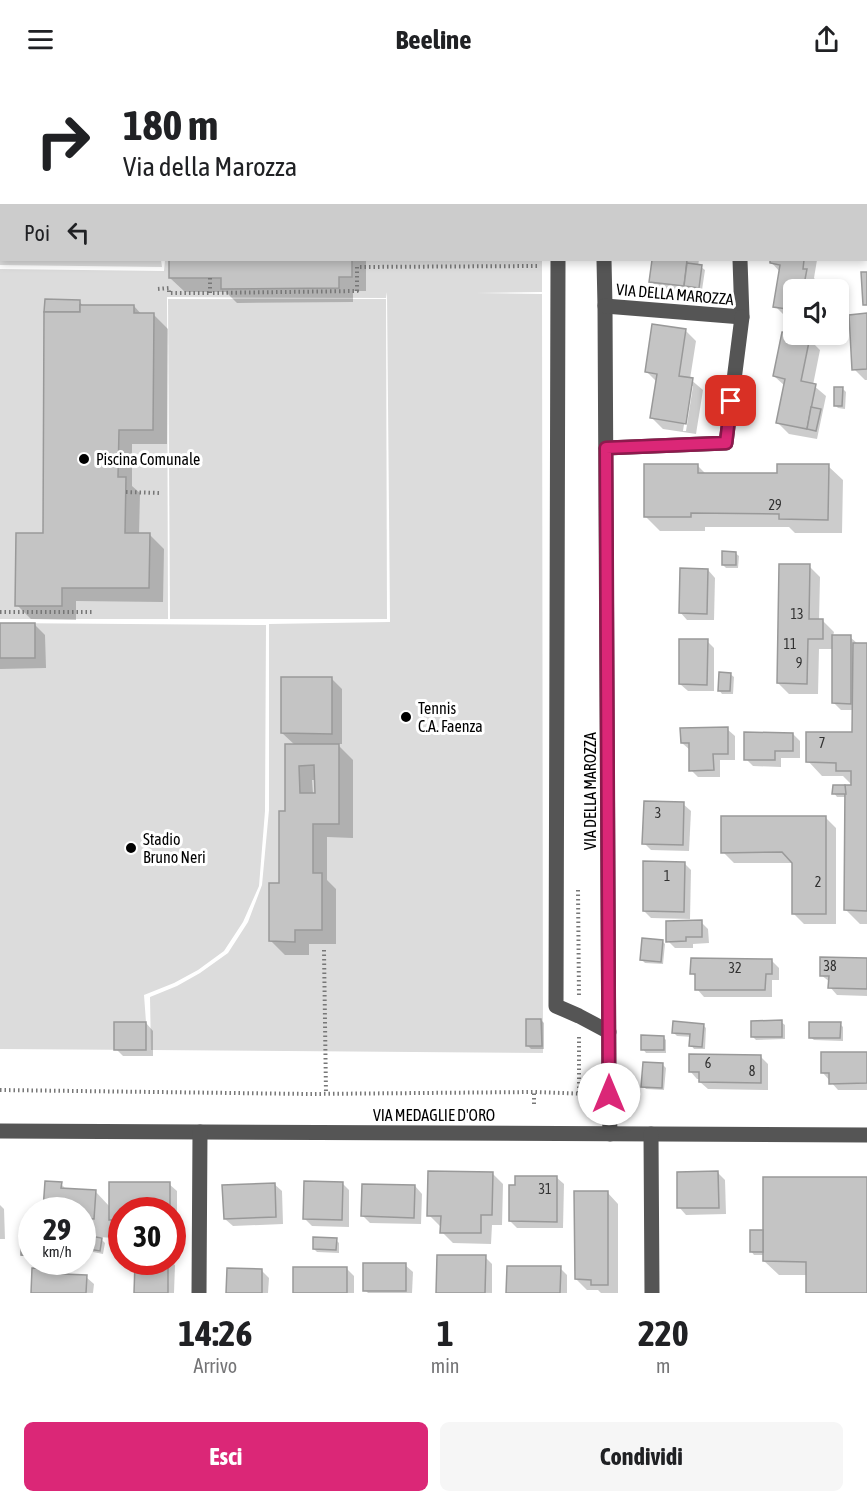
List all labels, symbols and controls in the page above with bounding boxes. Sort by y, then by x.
icon: menu [24,23,57,56]
icon: share [810,23,843,56]
text: Beeline [396,24,471,55]
text: 180 m [123,101,218,149]
icon: right [24,102,102,180]
text: Via della Marozza [123,151,297,182]
icon: left [62,216,95,249]
text: Poi [24,220,50,246]
map controls [783,279,849,345]
button: sound [783,279,849,345]
street label: VIA DELLA MAROZZA [616,280,735,308]
pin [705,375,756,426]
icon: arrive [714,384,747,417]
place label: Piscina Comunale [96,450,200,468]
marker: Piscina Comunale [77,452,91,466]
house number: 29 [768,497,782,513]
house number: 13 [790,606,804,622]
house number: 11 [783,636,797,652]
house number: 9 [796,655,802,671]
place label: Tennis C.A. Faenza [418,699,483,735]
marker: Tennis C.A. Faenza [399,710,413,724]
street label: VIA DELLA MAROZZA [581,732,599,850]
house number: 7 [819,735,825,751]
house number: 3 [655,805,661,821]
place label: Stadio Bruno Neri [143,830,206,866]
marker: Stadio Bruno Neri [124,841,138,855]
house number: 1 [664,868,670,884]
house number: 2 [815,874,821,890]
house number: 38 [823,958,837,974]
house number: 32 [728,960,742,976]
house number: 6 [705,1055,712,1071]
position arrow [577,1062,641,1126]
house number: 8 [749,1063,756,1079]
street label: VIA MEDAGLIE D'ORO [373,1106,495,1124]
house number: 31 [538,1181,552,1197]
speed limit sign: 30 [108,1197,186,1275]
text: 29 [43,1212,71,1246]
text: km/h [42,1243,72,1260]
text: 14:26 [178,1312,252,1354]
text: 1 [437,1312,454,1354]
text: 220 [638,1312,689,1354]
text: Arrivo [194,1354,237,1377]
text: min [431,1354,460,1377]
text: m [656,1354,670,1377]
button: Esci [24,1422,428,1491]
button: Condividi [440,1422,843,1491]

